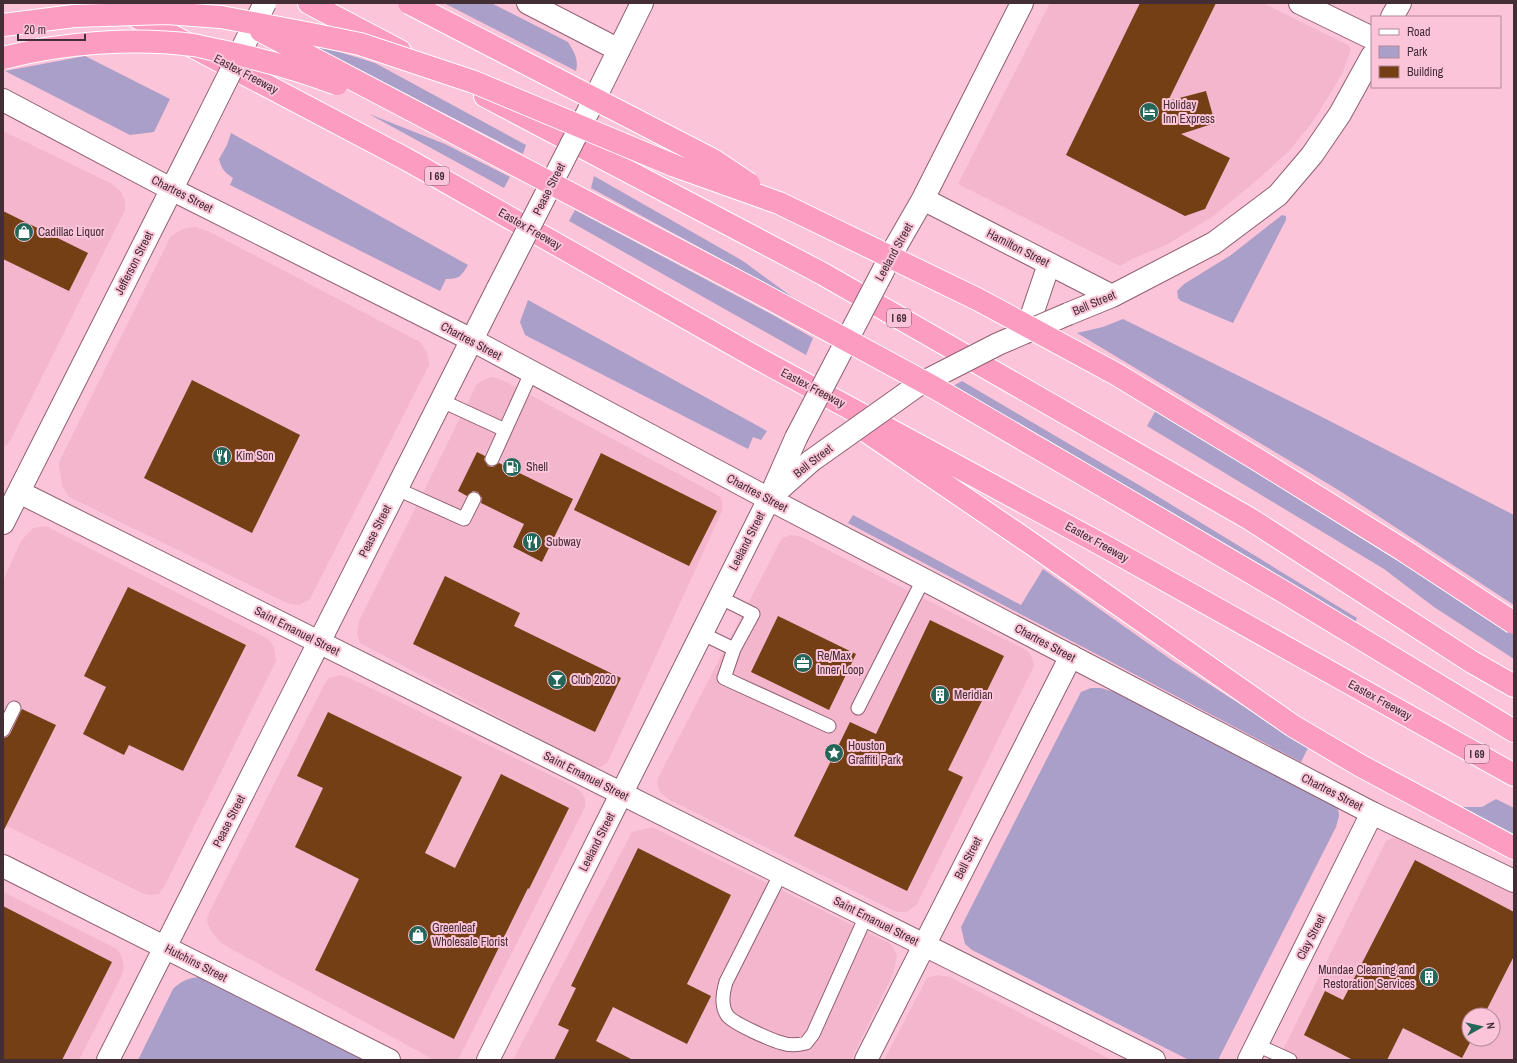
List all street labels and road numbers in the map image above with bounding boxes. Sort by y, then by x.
street label: Eastex Freeway [211,50,281,98]
street label: Pease Street [529,160,569,218]
road number: I 69 [425,167,449,185]
street label: Chartres Street [149,172,216,216]
street label: Eastex Freeway [495,204,565,254]
street label: Leeland Street [871,220,917,284]
street label: Hamilton Street [984,225,1052,271]
street label: Jefferson Street [111,228,157,298]
street label: Bell Street [1070,287,1118,319]
road number: I 69 [887,309,911,327]
street label: Chartres Street [438,318,504,364]
street label: Eastex Freeway [778,364,848,412]
street label: Bell Street [790,441,836,481]
street label: Chartres Street [724,470,790,516]
street label: Pease Street [355,502,395,560]
street label: Leeland Street [725,509,769,573]
street label: Eastex Freeway [1062,518,1132,566]
street label: Saint Emanuel Street [252,603,343,659]
street label: Chartres Street [1012,620,1078,666]
street label: Eastex Freeway [1345,676,1415,724]
road number: I 69 [1465,745,1489,763]
street label: Saint Emanuel Street [541,748,632,804]
street label: Chartres Street [1299,770,1366,814]
street label: Pease Street [209,792,249,850]
street label: Leeland Street [575,810,619,874]
street label: Bell Street [951,834,986,882]
street label: Saint Emanuel Street [831,893,922,949]
street label: Clay Street [1293,911,1329,962]
street label: Hutchins Street [162,940,230,986]

